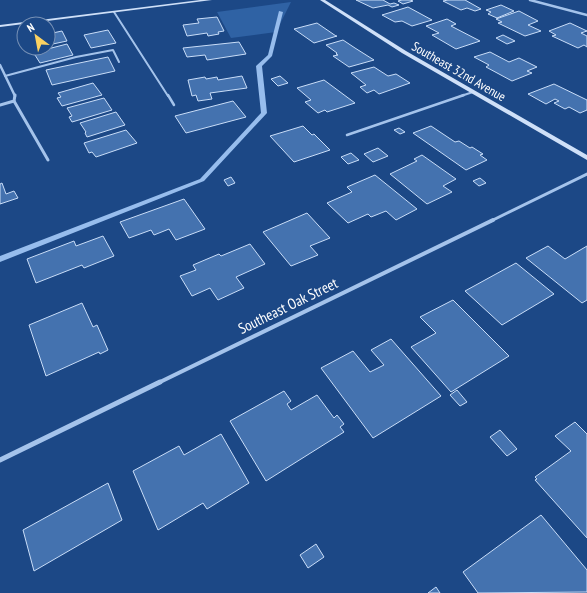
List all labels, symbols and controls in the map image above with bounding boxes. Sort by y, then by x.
north arrow [16,16,56,56]
text: N [24,20,37,35]
street label: Southeast 32nd Avenue [409,38,509,105]
street label: Southeast Oak Street [235,273,341,338]

